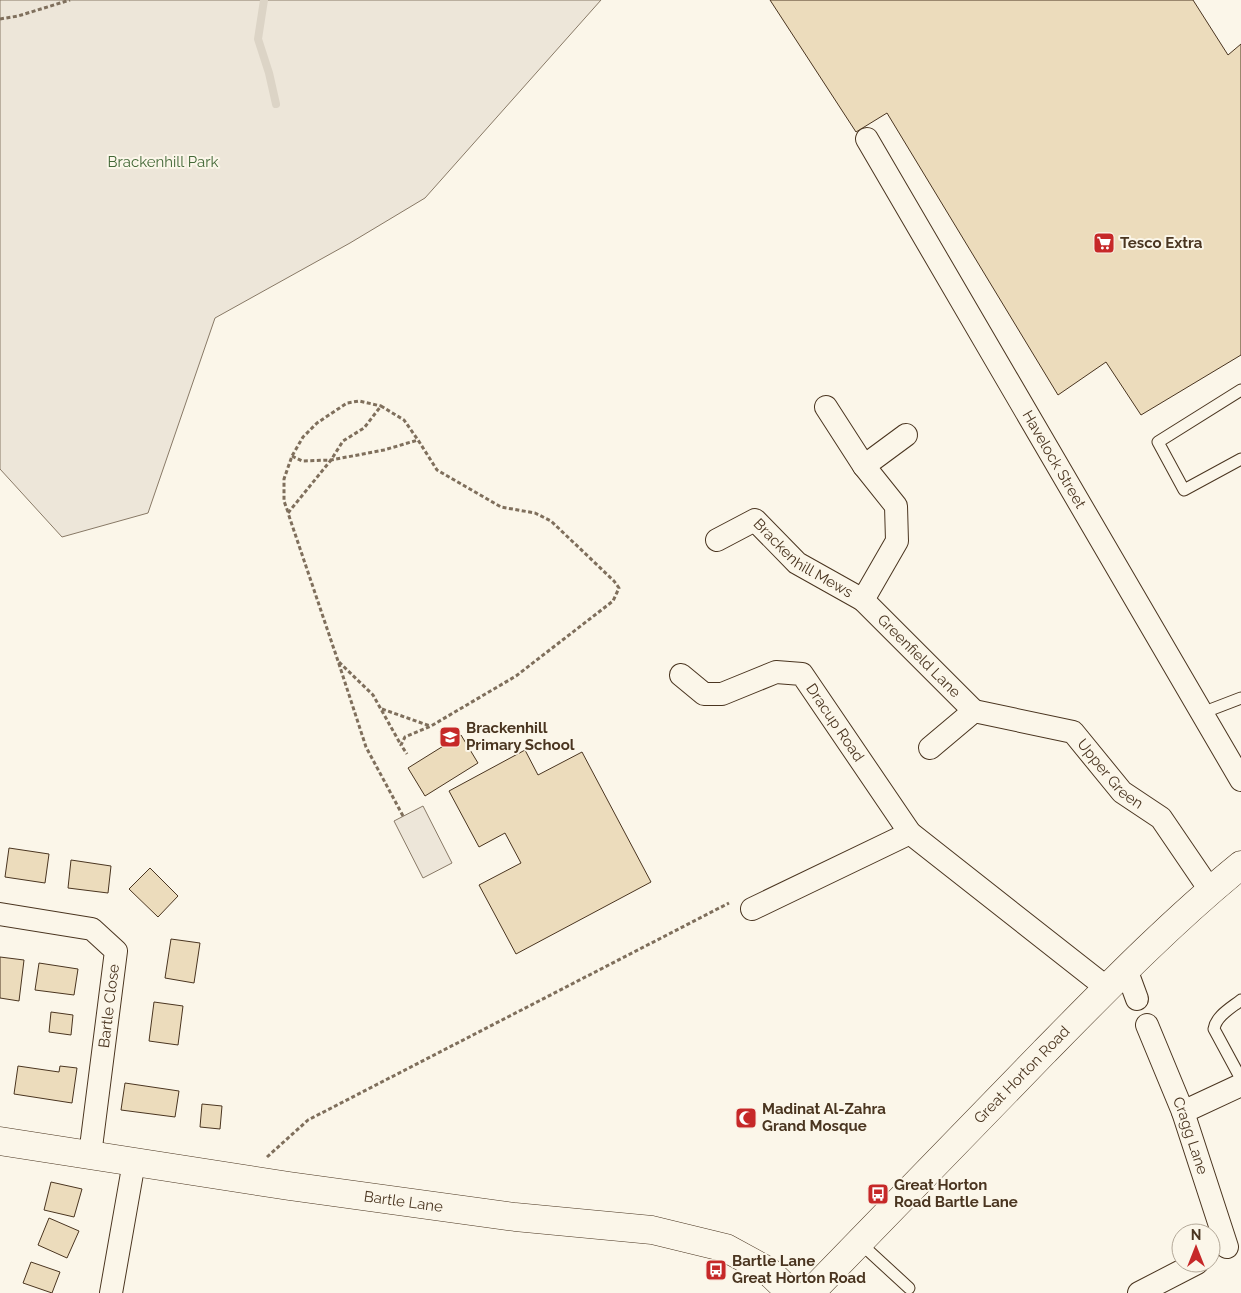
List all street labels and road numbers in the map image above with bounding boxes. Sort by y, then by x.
street label: Havelock Street [1018,407,1090,512]
street label: Brackenhill Mews [750,515,856,601]
street label: Greenfield Lane [874,611,965,702]
street label: Dracup Road [802,680,868,765]
street label: Upper Green [1073,735,1147,813]
street label: Bartle Close [95,963,123,1049]
street label: Great Horton Road [970,1022,1073,1127]
street label: Cragg Lane [1169,1094,1212,1177]
street label: Bartle Lane [363,1187,444,1216]

